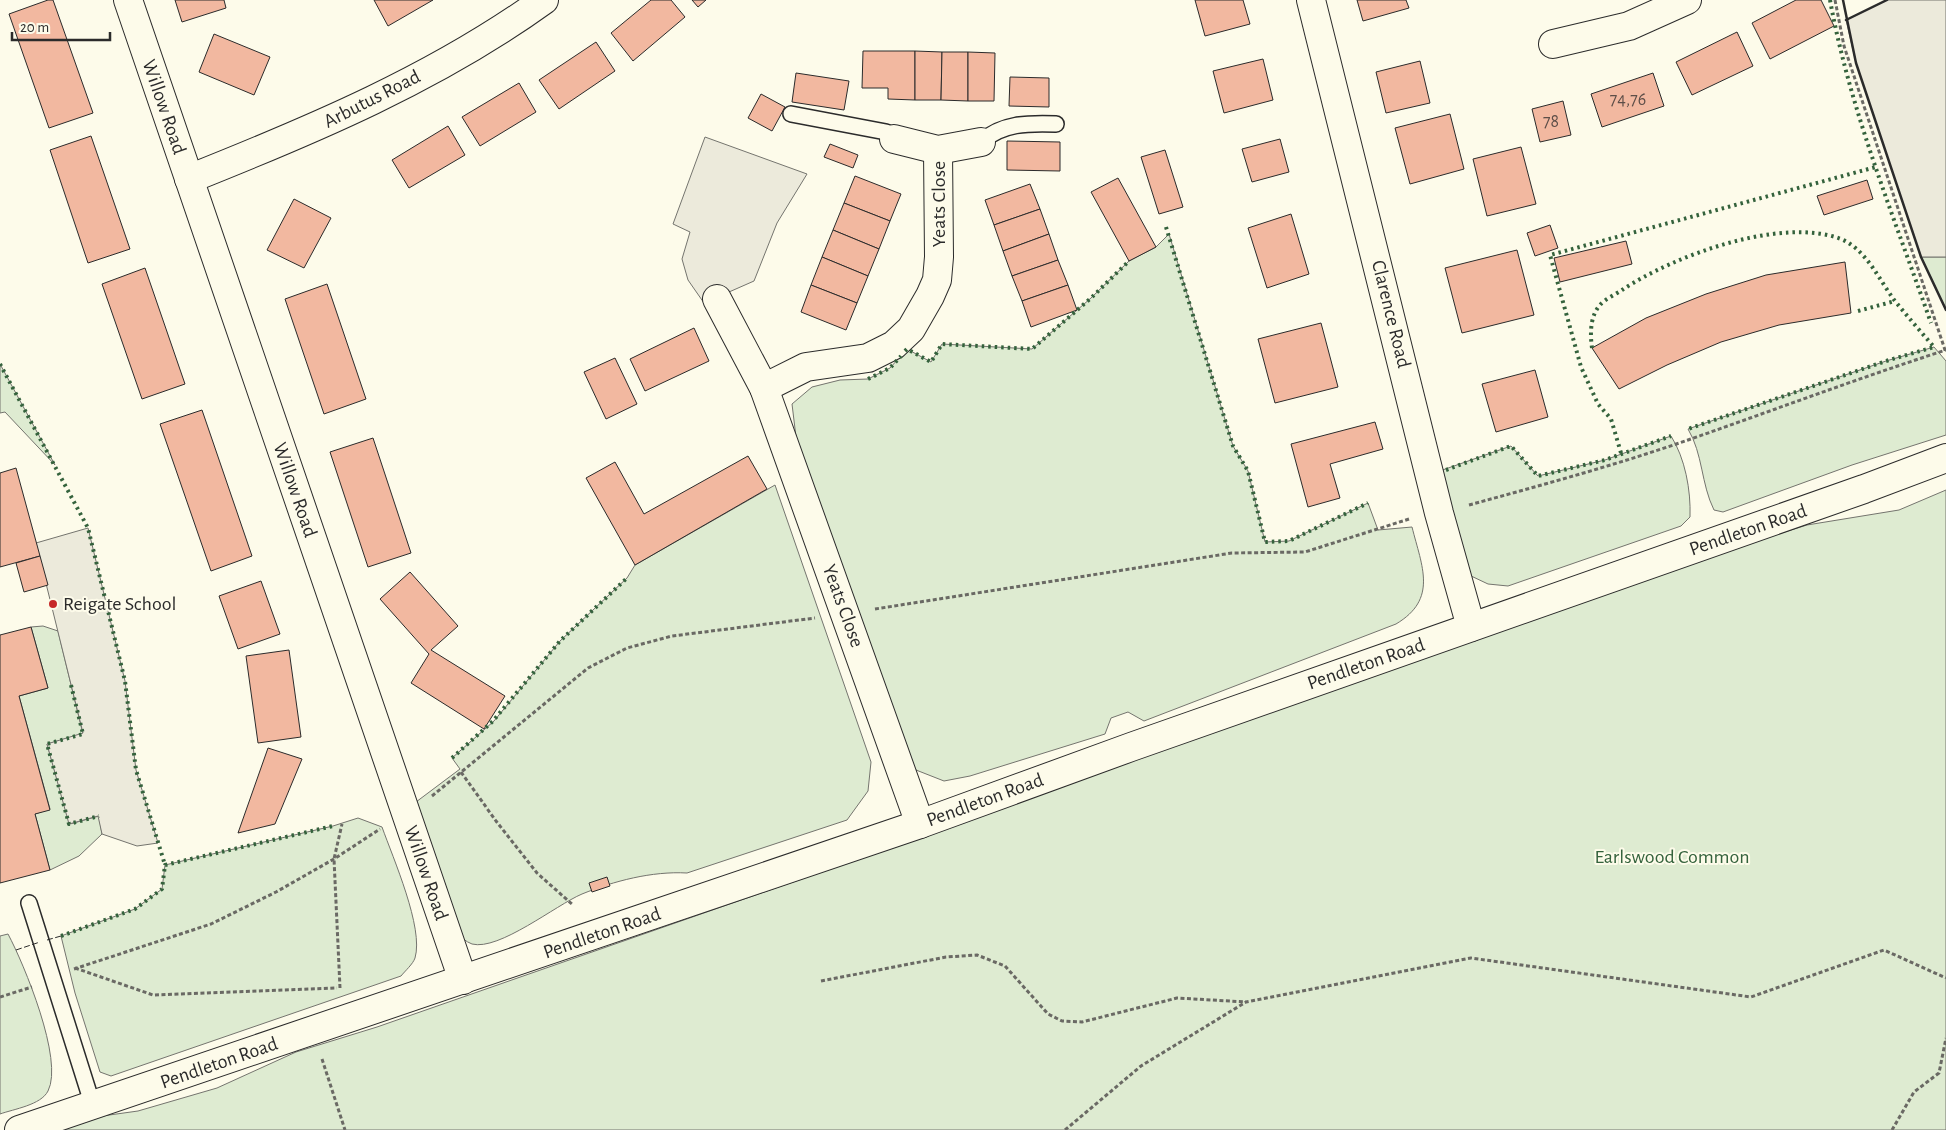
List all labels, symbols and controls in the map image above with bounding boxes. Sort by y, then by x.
scale bar [12,10,110,42]
text: 20 m [20,20,49,35]
street label: Willow Road [138,57,190,157]
street label: Arbutus Road [321,66,423,132]
house number: 74,76 [1610,91,1646,109]
house number: 78 [1543,113,1559,131]
street label: Yeats Close [929,161,949,247]
street label: Clarence Road [1368,258,1414,370]
street label: Willow Road [269,440,321,540]
street label: Pendleton Road [1687,501,1809,559]
street label: Yeats Close [819,562,867,650]
place label: Reigate School [63,594,177,614]
marker: Reigate School [47,598,59,610]
street label: Pendleton Road [1305,635,1427,693]
street label: Pendleton Road [924,770,1046,830]
street label: Willow Road [400,823,452,923]
park label: Earlswood Common [1595,847,1749,867]
street label: Pendleton Road [541,904,663,962]
street label: Pendleton Road [158,1034,280,1092]

